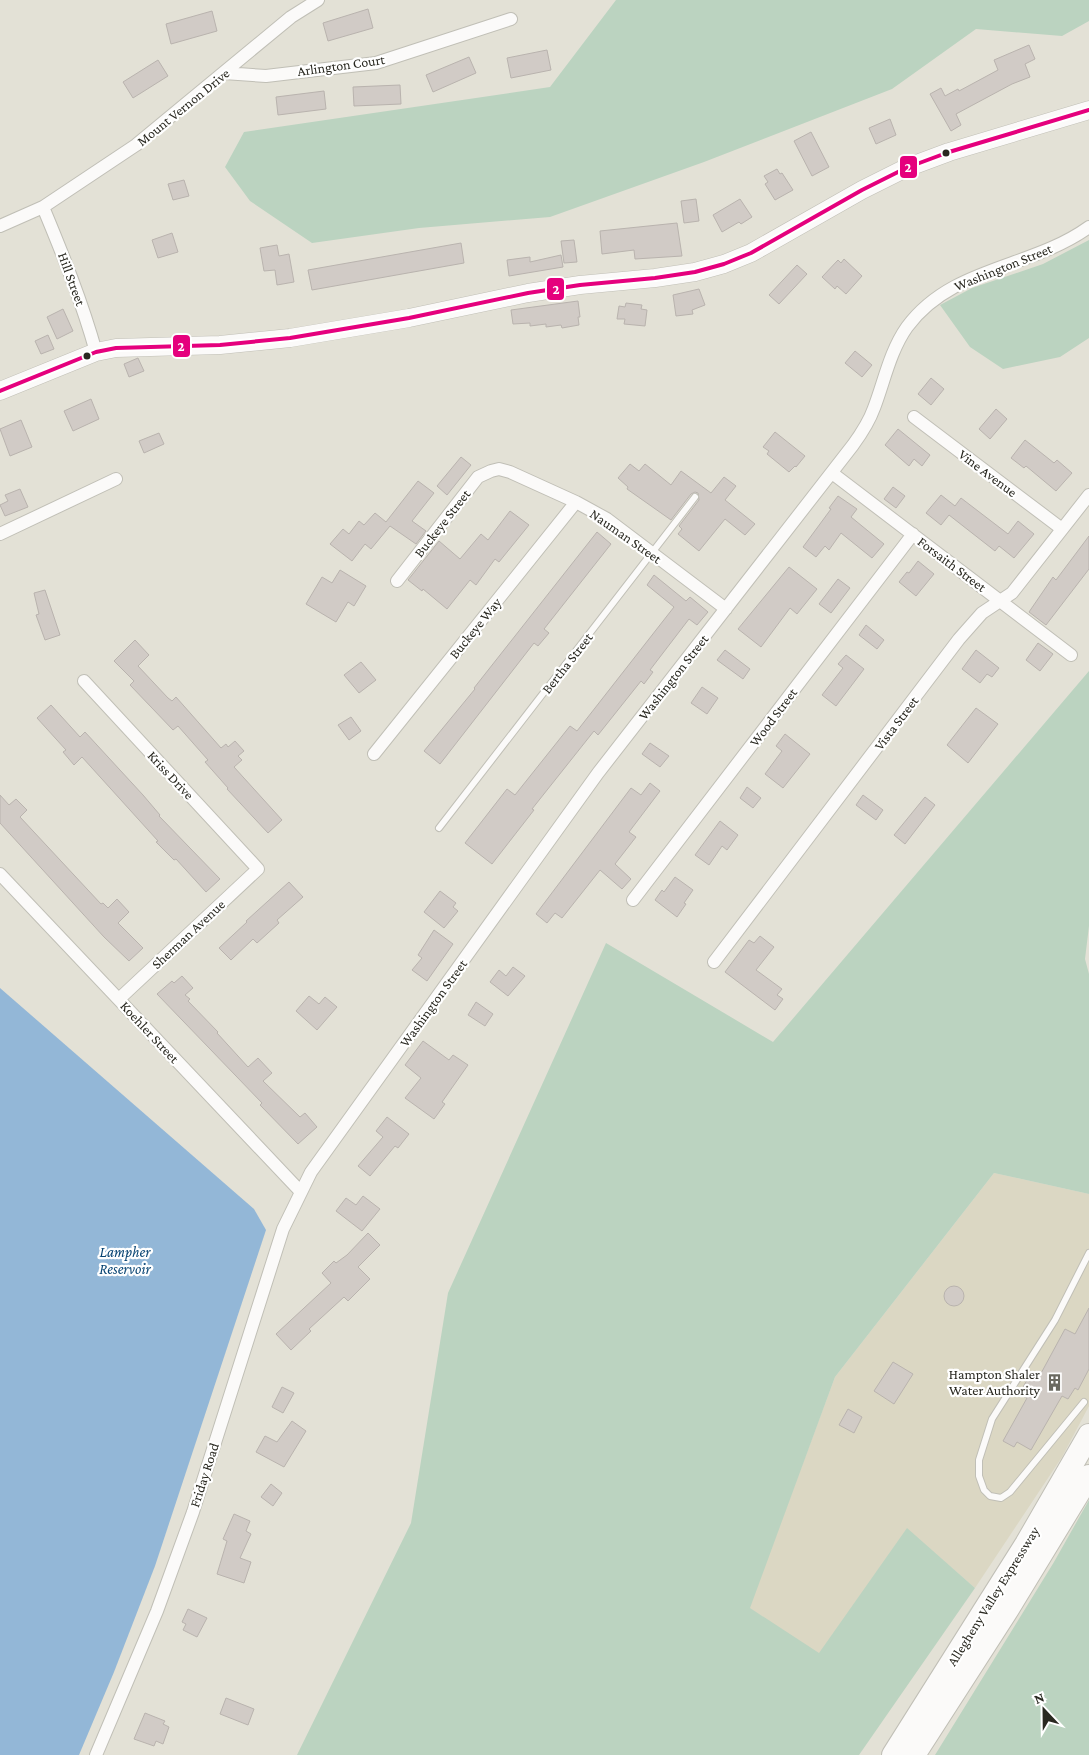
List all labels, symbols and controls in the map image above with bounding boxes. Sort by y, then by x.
street label: Arlington Court [296,51,386,79]
street label: Mount Vernon Drive [134,65,232,149]
unlabelled marker [941,148,951,158]
line badge: 2 [899,155,918,179]
text: 2 [904,159,912,175]
street label: Washington Street [952,240,1055,294]
street label: Hill Street [55,250,89,308]
line badge: 2 [546,277,565,301]
text: 2 [552,281,560,297]
line badge: 2 [172,334,191,358]
text: 2 [177,338,185,354]
unlabelled marker [82,351,92,361]
street label: Vine Avenue [956,446,1020,500]
street label: Buckeye Street [411,486,474,560]
street label: Nauman Street [587,505,665,567]
street label: Forsaith Street [915,533,990,595]
street label: Buckeye Way [446,594,505,662]
street label: Bertha Street [538,629,596,697]
street label: Washington Street [635,631,712,723]
street label: Wood Street [746,684,800,749]
street label: Vista Street [871,693,922,753]
street label: Kriss Drive [144,747,198,803]
street label: Sherman Avenue [148,896,228,972]
street label: Washington Street [396,956,470,1050]
street label: Koehler Street [117,998,183,1067]
water label: Lampher Reservoir [99,1244,152,1277]
place label: Hampton Shaler Water Authority [949,1366,1041,1398]
building icon: Hampton Shaler Water Authority [1044,1372,1064,1392]
street label: Friday Road [186,1440,222,1509]
street label: Allegheny Valley Expressway [944,1523,1043,1669]
north arrow [1019,1685,1069,1735]
text: N [1032,1689,1047,1707]

